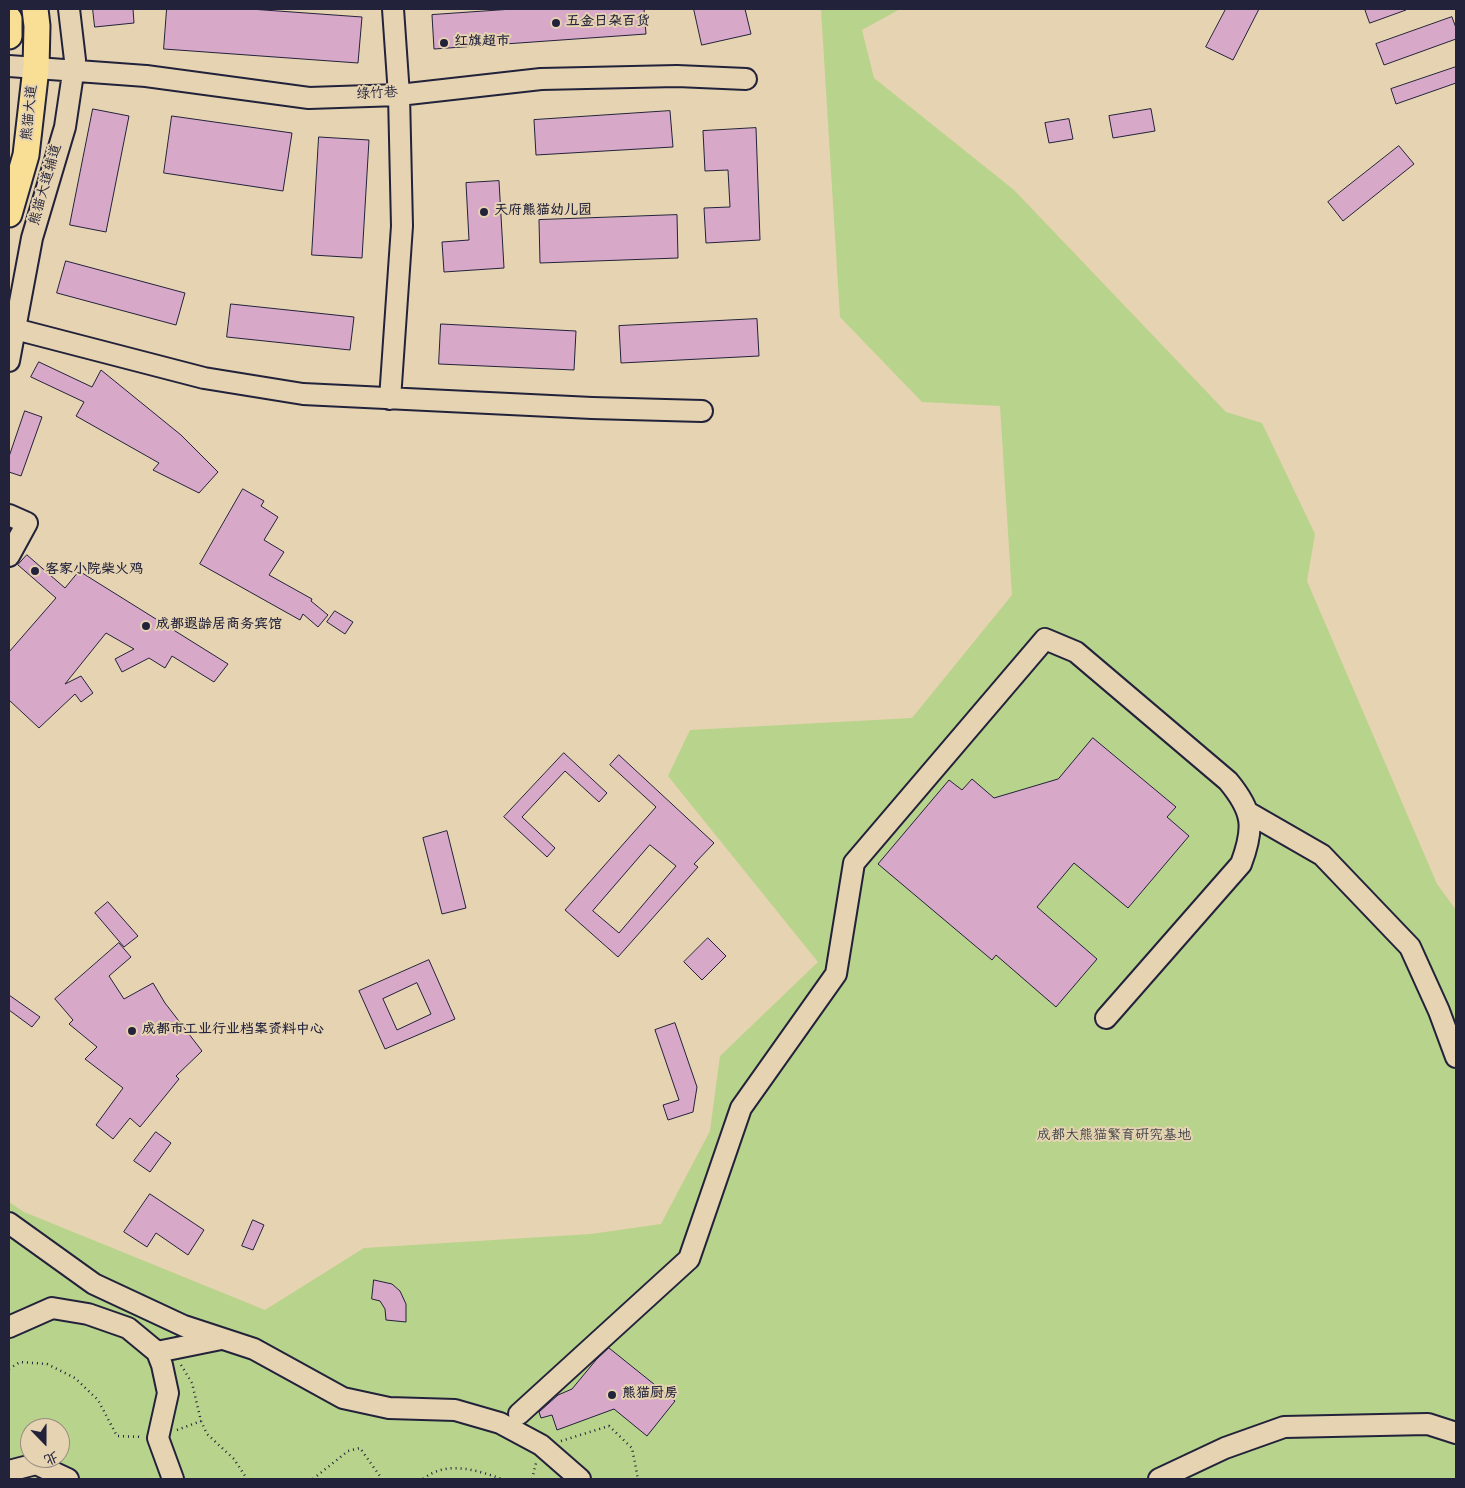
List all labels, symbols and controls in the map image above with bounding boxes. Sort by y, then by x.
place label: 五金日杂百货 [566,15,650,31]
marker: 五金日杂百货 [550,17,562,29]
place label: 红旗超市 [454,35,510,51]
marker: 红旗超市 [438,37,450,49]
street label: 熊猫大道 [20,84,42,142]
street label: 绿竹巷 [356,86,398,104]
street label: 熊猫大道辅道 [27,142,67,228]
place label: 天府熊猫幼儿园 [494,204,592,220]
marker: 天府熊猫幼儿园 [478,206,490,218]
place label: 客家小院柴火鸡 [45,563,143,579]
marker: 客家小院柴火鸡 [29,565,41,577]
place label: 成都遐龄居商务宾馆 [156,618,282,634]
marker: 成都遐龄居商务宾馆 [140,620,152,632]
place label: 成都市工业行业档案资料中心 [142,1023,324,1039]
marker: 成都市工业行业档案资料中心 [126,1025,138,1037]
park label: 成都大熊猫繁育研究基地 [1037,1129,1191,1145]
place label: 熊猫厨房 [622,1387,678,1403]
marker: 熊猫厨房 [606,1389,618,1401]
north arrow [20,1418,70,1468]
text: 北 [41,1446,60,1467]

